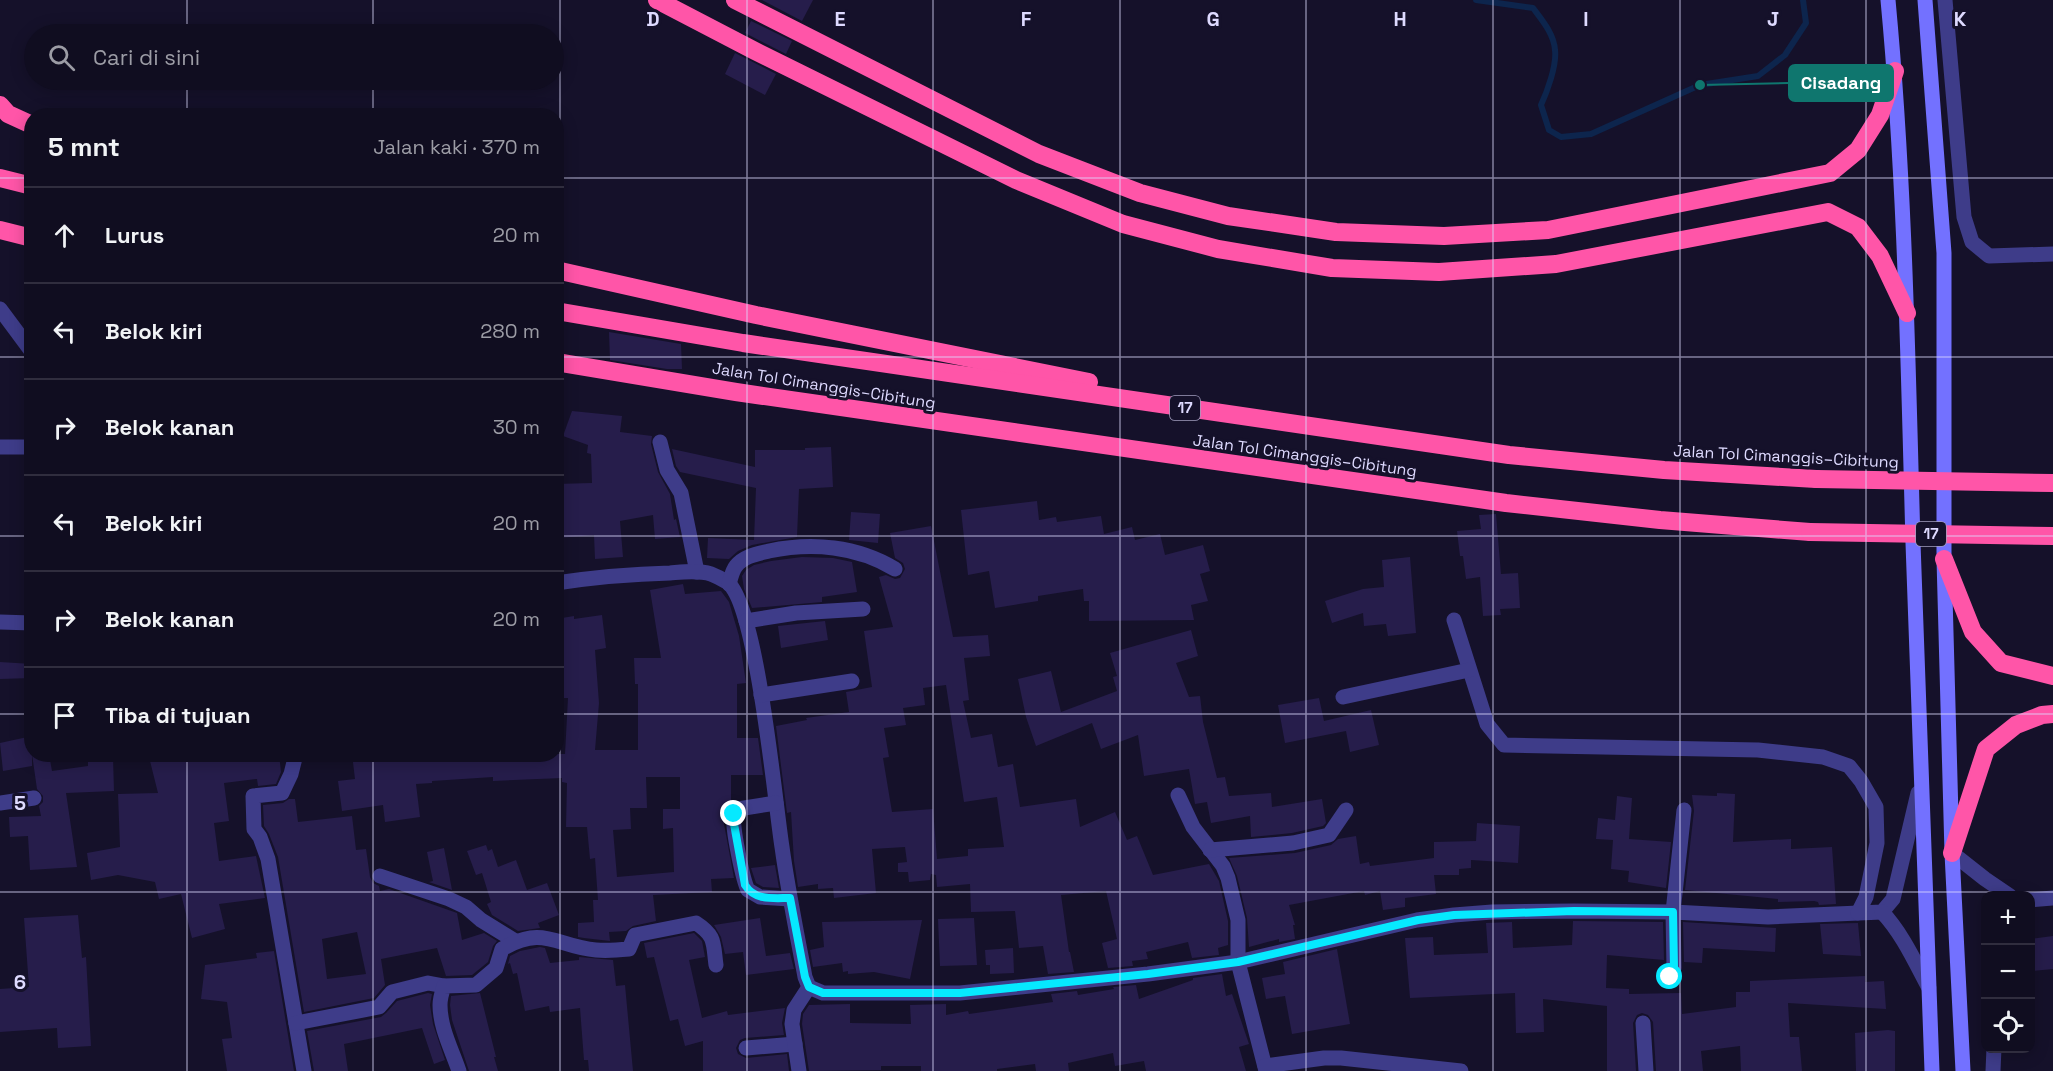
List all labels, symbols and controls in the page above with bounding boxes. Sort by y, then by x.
text: D [646,6,660,32]
text: E [834,6,846,32]
text: F [1021,6,1032,32]
text: G [1206,6,1220,32]
text: H [1393,6,1407,32]
text: I [1583,6,1589,32]
text: J [1767,6,1779,32]
text: K [1954,6,1967,32]
search box [24,24,564,90]
icon: search [45,41,78,74]
text: Cari di sini [93,43,200,71]
callout: Cisadang [1789,65,1893,101]
text: Cisadang [1801,71,1881,94]
text: 5 mnt [48,130,120,164]
text: Jalan kaki · 370 m [373,134,540,160]
icon: ahead [48,219,81,252]
text: Lurus [105,221,164,249]
text: 20 m [493,222,540,248]
icon: left [48,315,81,348]
text: Belok kiri [105,317,202,345]
text: 280 m [480,318,540,344]
street label: Jalan Tol Cimanggis–Cibitung [711,357,937,414]
road number: 17 [1170,396,1200,420]
icon: right [48,411,81,444]
text: Belok kanan [105,413,234,441]
text: 30 m [493,414,540,440]
street label: Jalan Tol Cimanggis–Cibitung [1192,429,1418,482]
street label: Jalan Tol Cimanggis–Cibitung [1673,440,1899,473]
icon: left [48,507,81,540]
text: Belok kiri [105,509,202,537]
text: 20 m [493,510,540,536]
road number: 17 [1916,522,1946,546]
icon: right [48,603,81,636]
text: Belok kanan [105,605,234,633]
text: 20 m [493,606,540,632]
icon: arrive [48,699,81,732]
text: Tiba di tujuan [105,701,251,729]
text: 5 [14,790,26,816]
route end [720,800,746,826]
map controls [1981,891,2035,1053]
button: + [1981,891,2035,945]
button: − [1981,945,2035,999]
route start [1656,963,1682,989]
text: 6 [14,969,26,995]
button: locate [1981,999,2035,1053]

